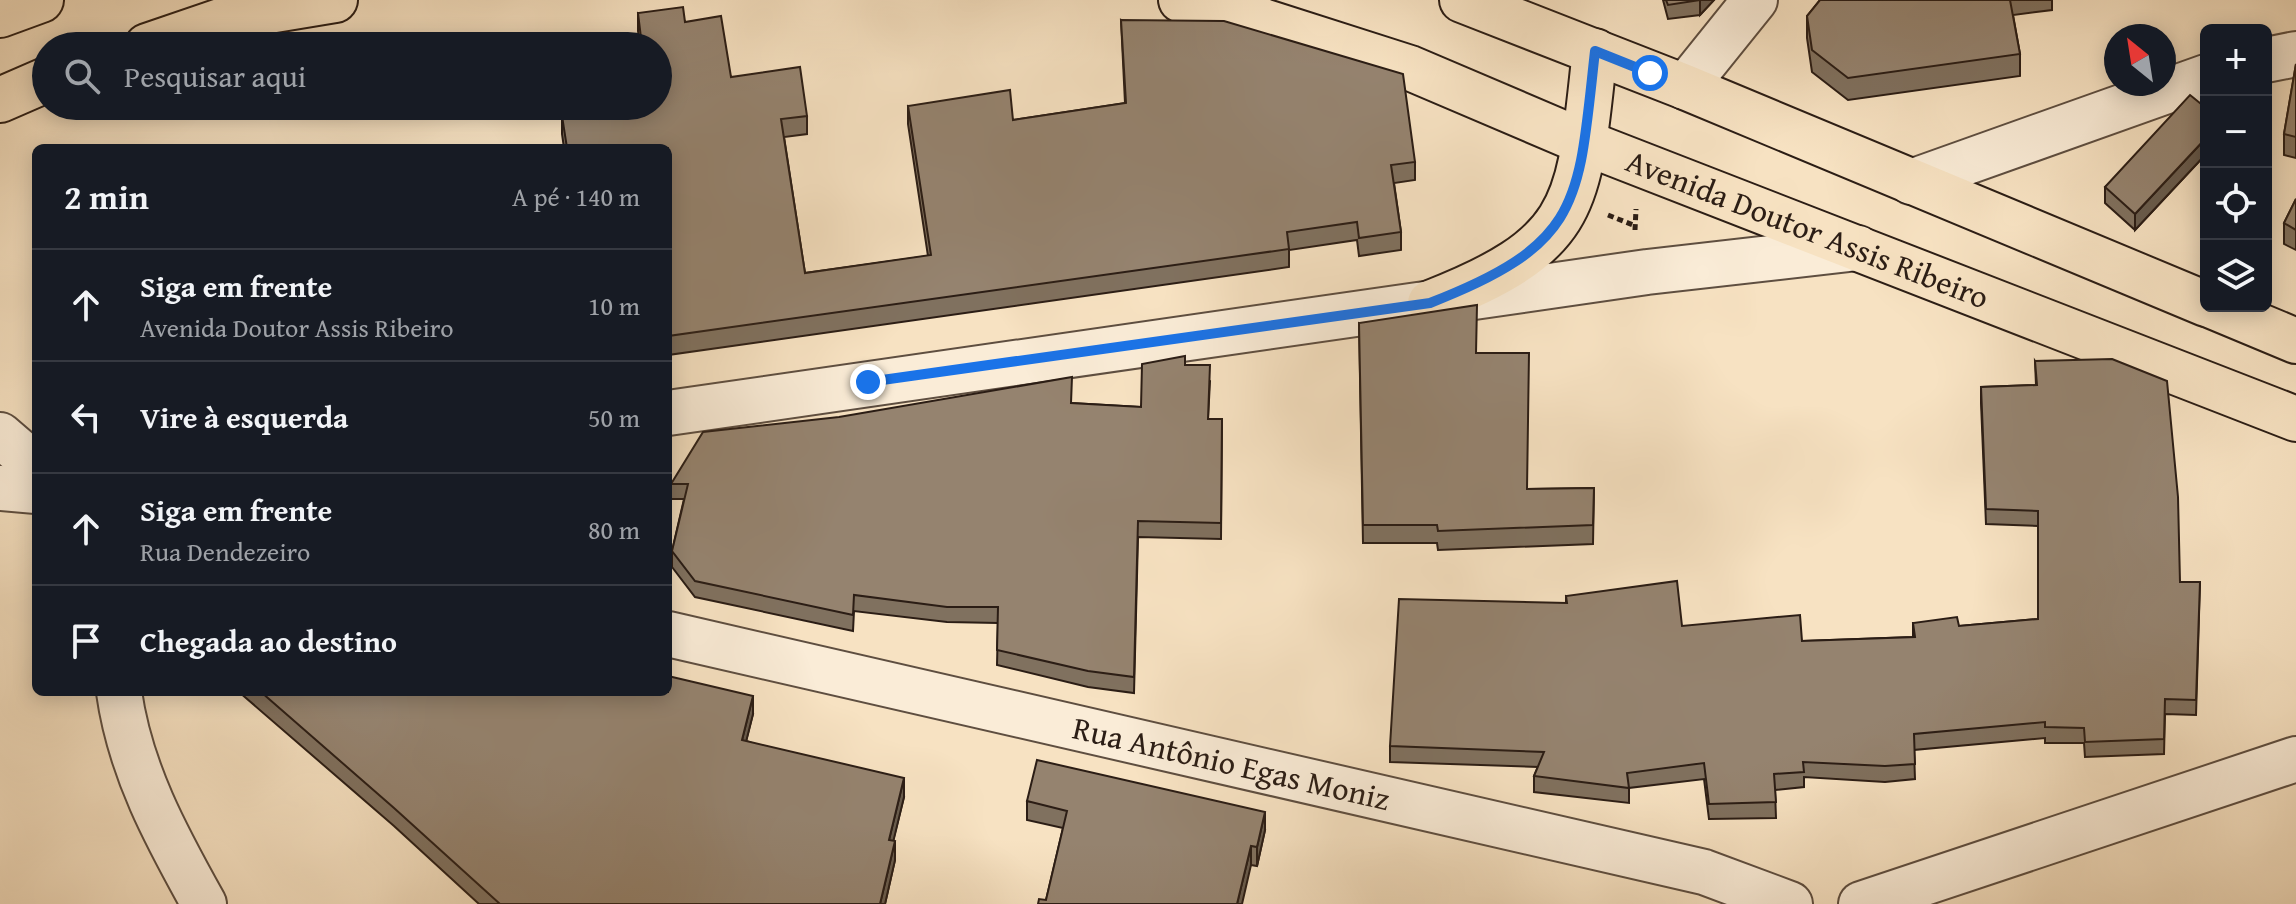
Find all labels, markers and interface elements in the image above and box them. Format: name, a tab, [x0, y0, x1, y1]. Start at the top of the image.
north arrow	[2104, 24, 2176, 96]
map controls	[2200, 24, 2272, 312]
button: +	[2200, 24, 2272, 96]
search box	[32, 32, 672, 120]
icon: search	[60, 54, 104, 98]
text: Pesquisar aqui	[124, 54, 306, 98]
route start	[1632, 55, 1668, 91]
button: −	[2200, 96, 2272, 168]
street label: Avenida Doutor Assis Ribeiro	[1619, 137, 1996, 320]
button: locate	[2200, 168, 2272, 240]
text: 2 min	[64, 172, 149, 221]
text: A pé · 140 m	[512, 177, 640, 216]
button: layers	[2200, 240, 2272, 312]
text: Siga em frente	[140, 264, 332, 308]
icon: ahead	[64, 283, 108, 327]
text: 10 m	[588, 286, 640, 325]
text: Avenida Doutor Assis Ribeiro	[140, 308, 453, 347]
route end	[850, 364, 886, 400]
icon: left	[64, 395, 108, 439]
text: Vire à esquerda	[140, 395, 348, 439]
text: 50 m	[588, 398, 640, 437]
text: Siga em frente	[140, 488, 332, 532]
icon: ahead	[64, 507, 108, 551]
text: 80 m	[588, 510, 640, 549]
text: Rua Dendezeiro	[140, 532, 310, 571]
icon: arrive	[64, 619, 108, 663]
text: Chegada ao destino	[140, 619, 397, 663]
street label: Rua Antônio Egas Moniz	[1068, 704, 1394, 822]

